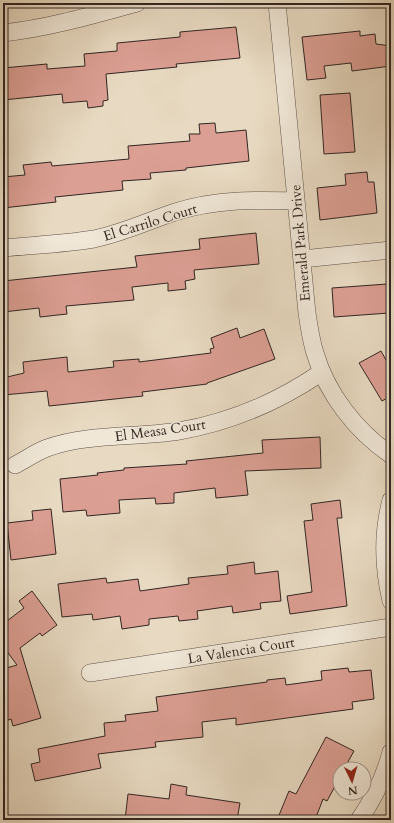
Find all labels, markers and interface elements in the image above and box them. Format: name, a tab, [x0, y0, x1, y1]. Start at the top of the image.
street label: Emerald Park Drive	[286, 184, 315, 302]
street label: El Carrilo Court	[101, 199, 200, 246]
street label: El Measa Court	[113, 415, 207, 446]
street label: La Valencia Court	[186, 633, 297, 668]
north arrow	[332, 761, 372, 801]
text: N	[347, 783, 358, 798]

